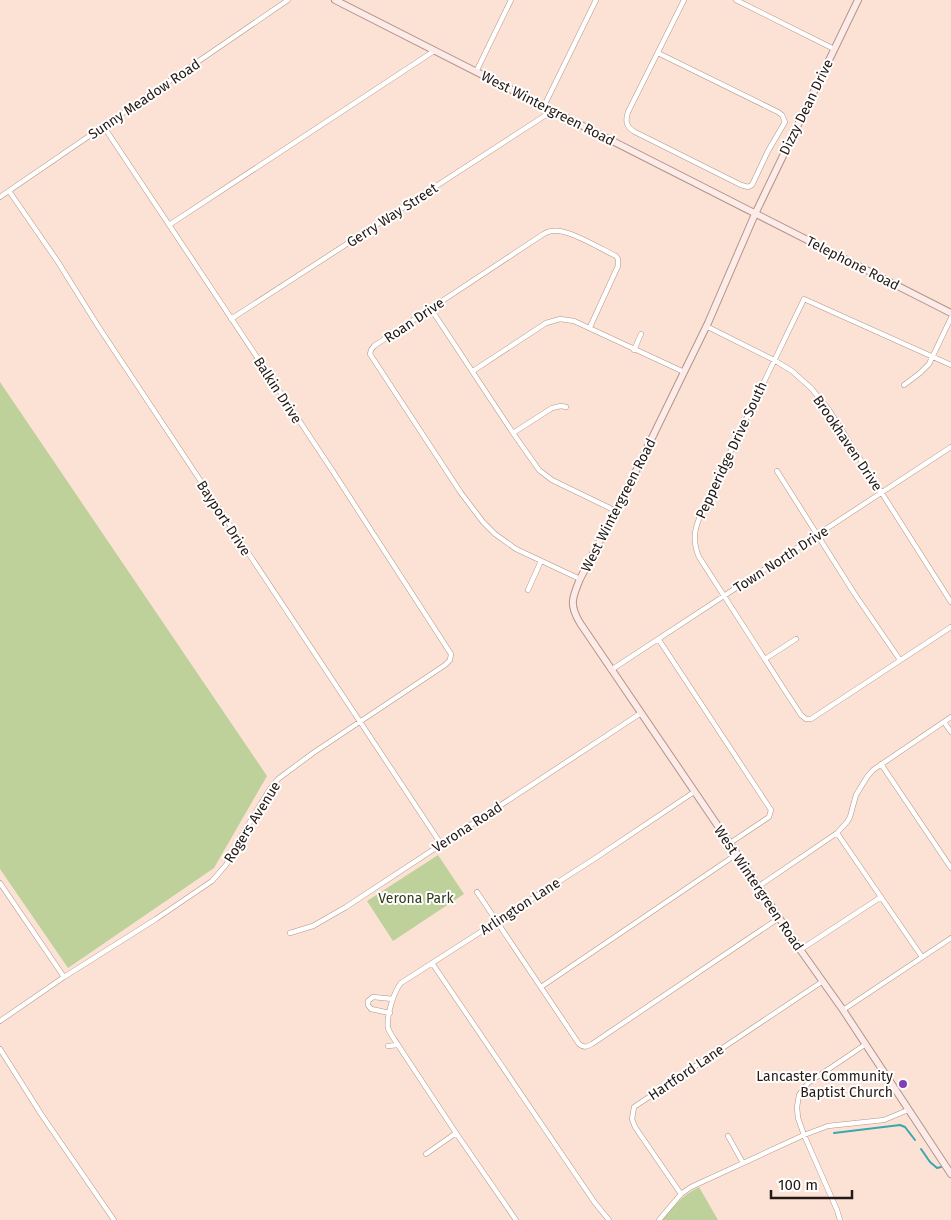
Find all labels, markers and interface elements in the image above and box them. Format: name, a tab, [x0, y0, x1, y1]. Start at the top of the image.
street label: Sunny Meadow Road	[85, 56, 203, 143]
street label: Dizzy Dean Drive	[776, 56, 837, 158]
street label: West Wintergreen Road	[478, 67, 617, 149]
street label: Gerry Way Street	[344, 179, 442, 251]
street label: Telephone Road	[803, 233, 902, 294]
street label: Roan Drive	[381, 294, 447, 347]
street label: Balkin Drive	[250, 354, 305, 427]
street label: Pepperidge Drive South	[692, 379, 771, 522]
street label: Brookhaven Drive	[809, 392, 886, 494]
street label: West Wintergreen Road	[577, 436, 659, 575]
street label: Bayport Drive	[193, 477, 254, 559]
street label: Town North Drive	[731, 522, 832, 596]
street label: Rogers Avenue	[221, 778, 284, 866]
street label: Verona Road	[429, 798, 505, 856]
street label: West Wintergreen Road	[710, 822, 807, 954]
street label: Arlington Lane	[477, 874, 564, 939]
park label: Verona Park	[378, 890, 454, 907]
street label: Hartford Lane	[645, 1041, 727, 1104]
place label: Lancaster Community Baptist Church	[756, 1068, 893, 1101]
marker: Lancaster Community Baptist Church	[897, 1078, 909, 1090]
scale bar	[771, 1168, 852, 1200]
text: 100 m	[778, 1176, 818, 1194]

